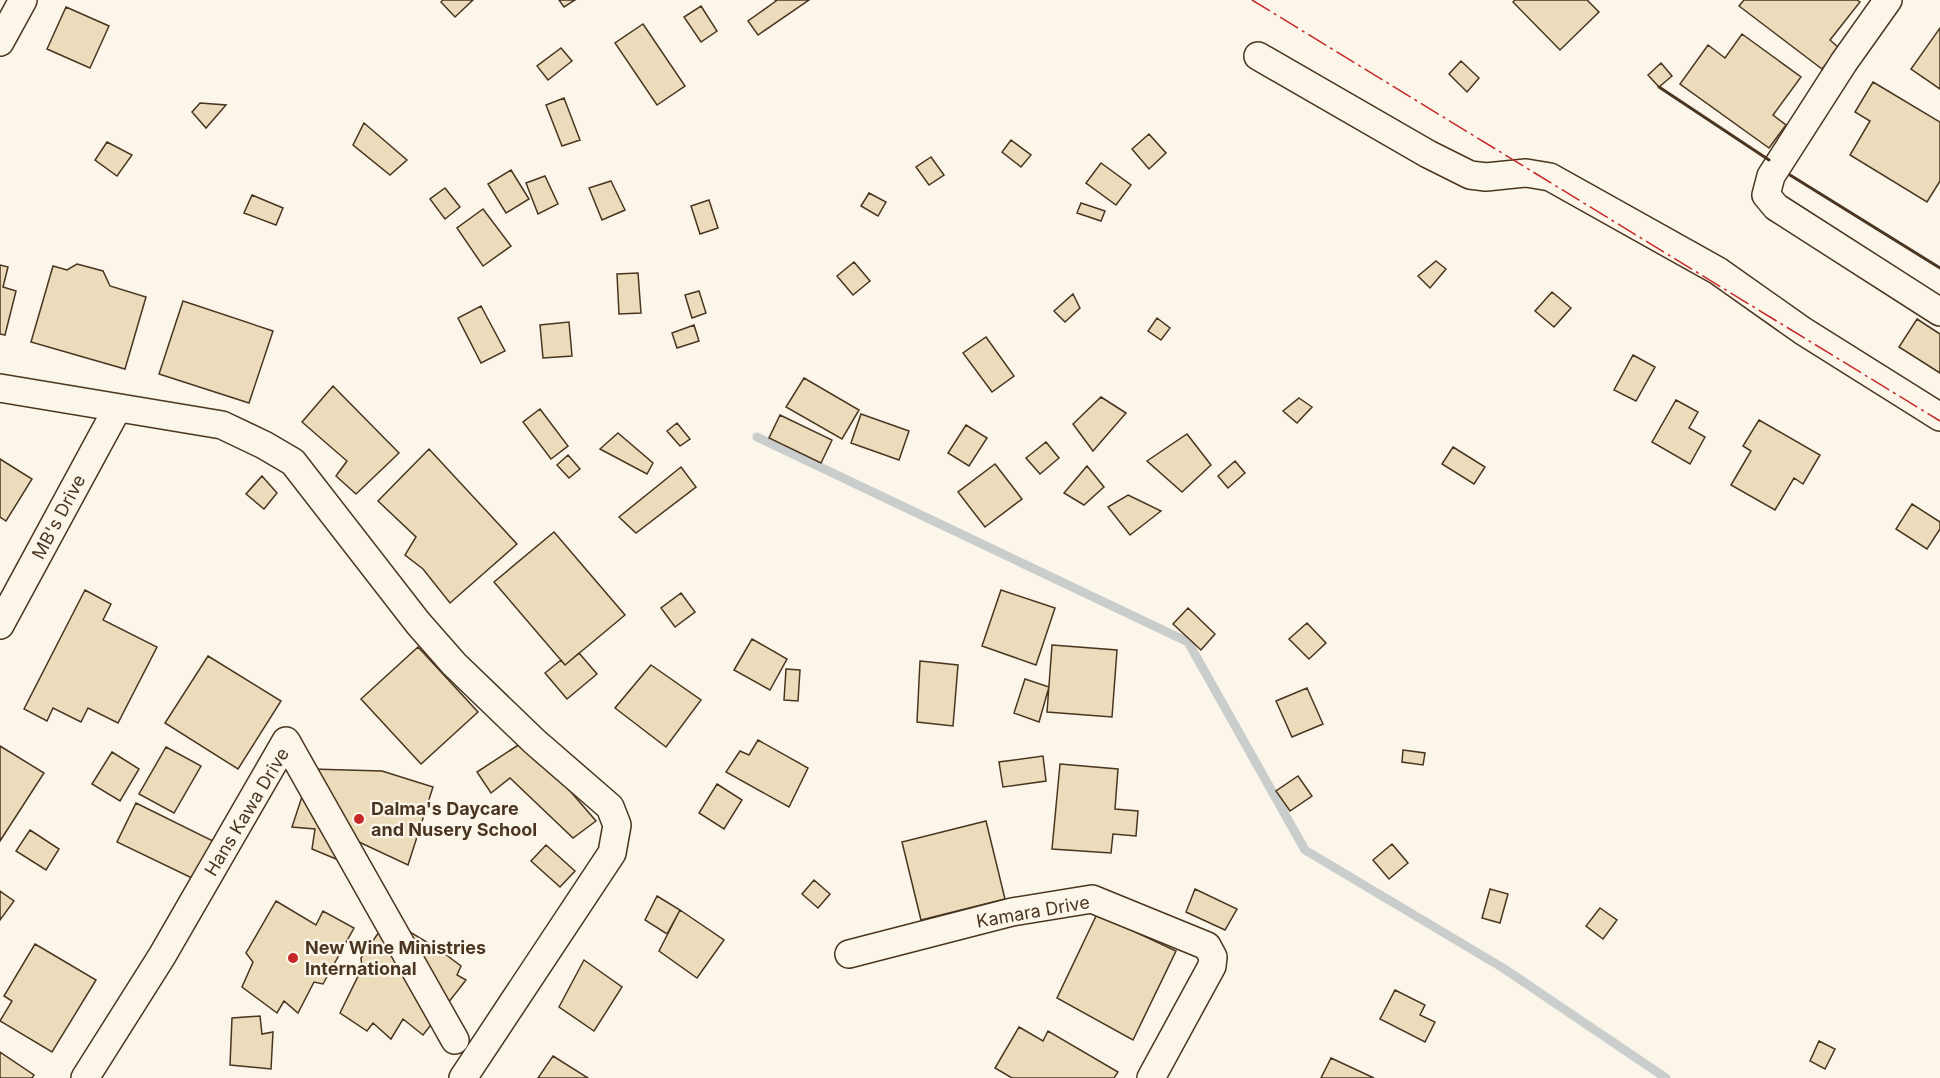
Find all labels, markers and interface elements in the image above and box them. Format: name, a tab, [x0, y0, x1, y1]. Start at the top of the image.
street label: MB's Drive	[28, 471, 90, 563]
street label: Hans Kawa Drive	[200, 744, 293, 879]
place label: Dalma's Daycare and Nusery School	[371, 798, 537, 840]
marker: Dalma's Daycare and Nusery School	[352, 812, 366, 826]
street label: Kamara Drive	[975, 891, 1091, 932]
place label: New Wine Ministries International	[305, 937, 486, 979]
marker: New Wine Ministries International	[286, 951, 300, 965]

